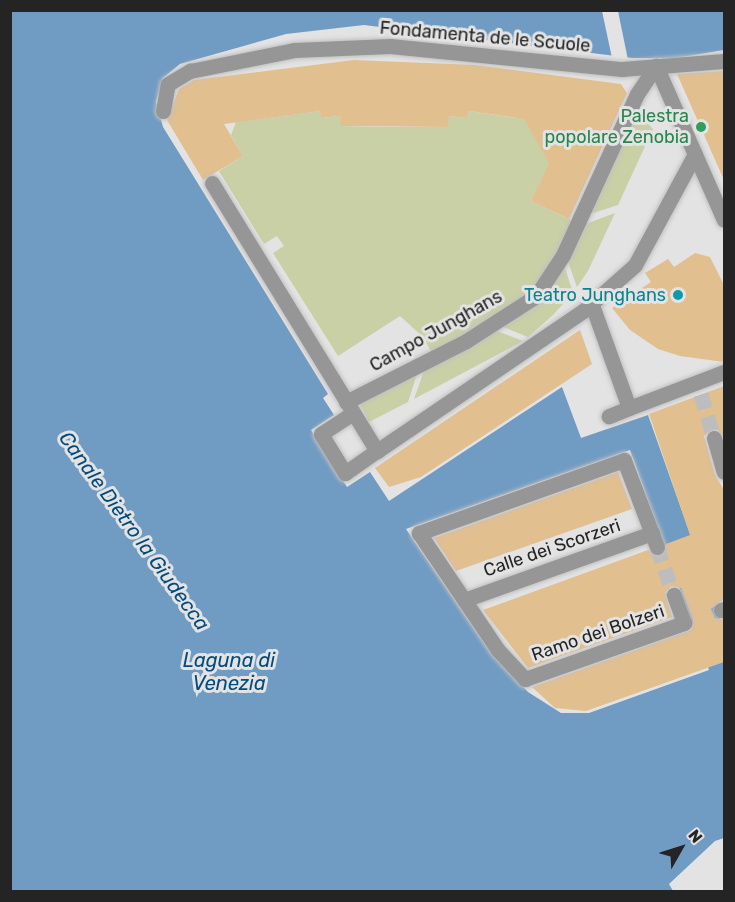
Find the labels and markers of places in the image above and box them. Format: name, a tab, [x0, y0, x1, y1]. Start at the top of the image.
place label: Palestra popolare Zenobia	[545, 106, 689, 148]
marker: Palestra popolare Zenobia	[694, 120, 708, 134]
place label: Teatro Junghans	[524, 284, 666, 306]
marker: Teatro Junghans	[671, 288, 685, 302]

